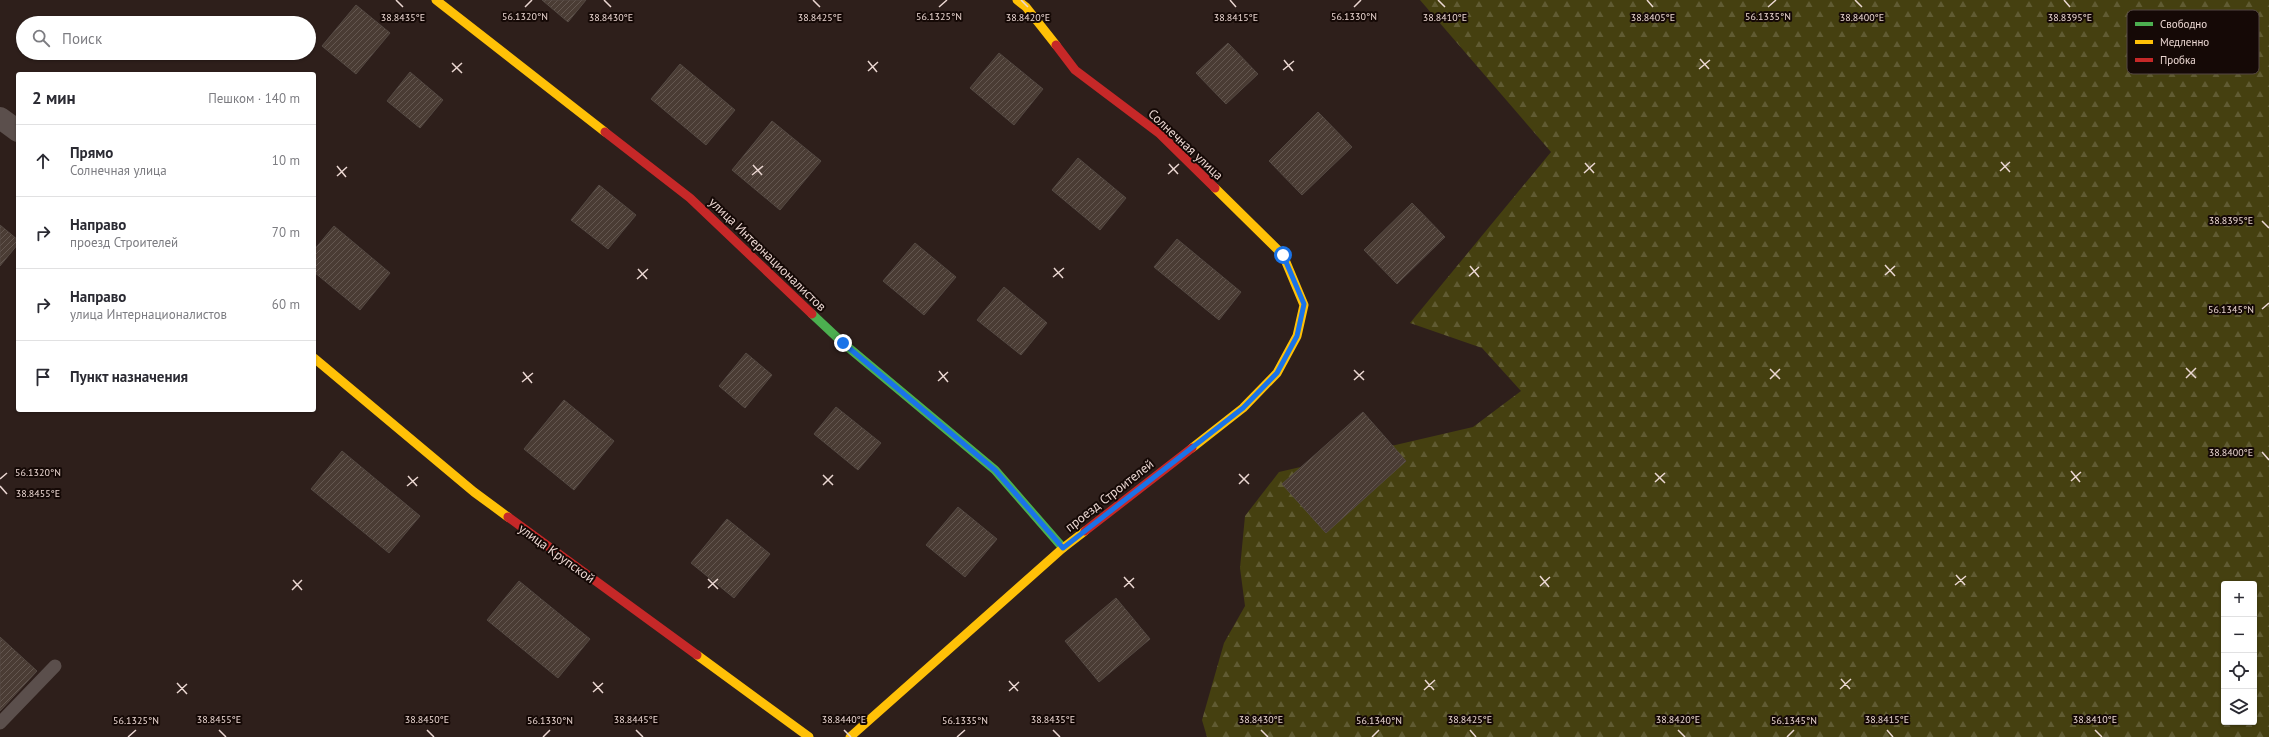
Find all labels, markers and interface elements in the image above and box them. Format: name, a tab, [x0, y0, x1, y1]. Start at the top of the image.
text: 56.1320°N	[502, 10, 548, 23]
text: 56.1325°N	[916, 10, 962, 23]
text: 56.1330°N	[1331, 10, 1377, 23]
text: 56.1335°N	[1745, 10, 1791, 23]
legend	[2127, 10, 2259, 74]
text: 38.8435°E	[381, 11, 425, 24]
text: 38.8430°E	[589, 11, 633, 24]
text: 38.8425°E	[798, 11, 842, 24]
text: 38.8420°E	[1006, 11, 1050, 24]
text: 38.8415°E	[1214, 11, 1258, 24]
text: 38.8410°E	[1423, 11, 1467, 24]
text: 38.8405°E	[1631, 11, 1675, 24]
text: 38.8400°E	[1840, 11, 1884, 24]
text: 38.8395°E	[2048, 11, 2092, 24]
search box	[16, 16, 316, 60]
text: Свободно	[2160, 17, 2207, 31]
icon: search	[30, 27, 52, 49]
text: Поиск	[62, 29, 102, 48]
text: Медленно	[2160, 35, 2209, 49]
text: Пробка	[2160, 53, 2196, 67]
text: 2 мин	[32, 87, 76, 109]
text: Пешком · 140 m	[208, 90, 300, 107]
street label: Солнечная улица	[1145, 105, 1227, 184]
text: Прямо	[70, 143, 113, 162]
icon: ahead	[32, 150, 54, 172]
text: 10 m	[272, 152, 300, 169]
text: Солнечная улица	[70, 162, 167, 179]
street label: улица Интернационалистов	[705, 194, 830, 315]
text: 38.8395°E	[2209, 214, 2253, 227]
text: Направо	[70, 215, 126, 234]
icon: right	[32, 222, 54, 244]
text: 70 m	[272, 224, 300, 241]
text: проезд Строителей	[70, 234, 178, 251]
route start	[1274, 246, 1292, 264]
text: Направо	[70, 287, 126, 306]
icon: right	[32, 294, 54, 316]
text: 60 m	[272, 296, 300, 313]
text: 56.1345°N	[2208, 303, 2254, 316]
text: улица Интернационалистов	[70, 306, 227, 323]
route end	[834, 334, 852, 352]
icon: arrive	[32, 366, 54, 388]
text: Пункт назначения	[70, 367, 188, 386]
text: 38.8400°E	[2209, 446, 2253, 459]
street label: проезд Строителей	[1061, 455, 1157, 535]
text: 56.1320°N	[15, 466, 61, 479]
text: 38.8455°E	[16, 487, 60, 500]
street label: улица Крупской	[515, 520, 598, 587]
map controls	[2221, 581, 2257, 725]
button: +	[2221, 581, 2257, 617]
button: −	[2221, 617, 2257, 653]
button: locate	[2221, 653, 2257, 689]
button: layers	[2221, 689, 2257, 725]
text: 38.8455°E	[197, 713, 241, 726]
text: 38.8450°E	[405, 713, 449, 726]
text: 38.8445°E	[614, 713, 658, 726]
text: 38.8440°E	[822, 713, 866, 726]
text: 38.8435°E	[1031, 713, 1075, 726]
text: 38.8430°E	[1239, 713, 1283, 726]
text: 38.8425°E	[1448, 713, 1492, 726]
text: 38.8420°E	[1656, 713, 1700, 726]
text: 38.8415°E	[1865, 713, 1909, 726]
text: 38.8410°E	[2073, 713, 2117, 726]
text: 56.1325°N	[113, 714, 159, 727]
text: 56.1330°N	[527, 714, 573, 727]
text: 56.1335°N	[942, 714, 988, 727]
text: 56.1340°N	[1356, 714, 1402, 727]
text: 56.1345°N	[1771, 714, 1817, 727]

